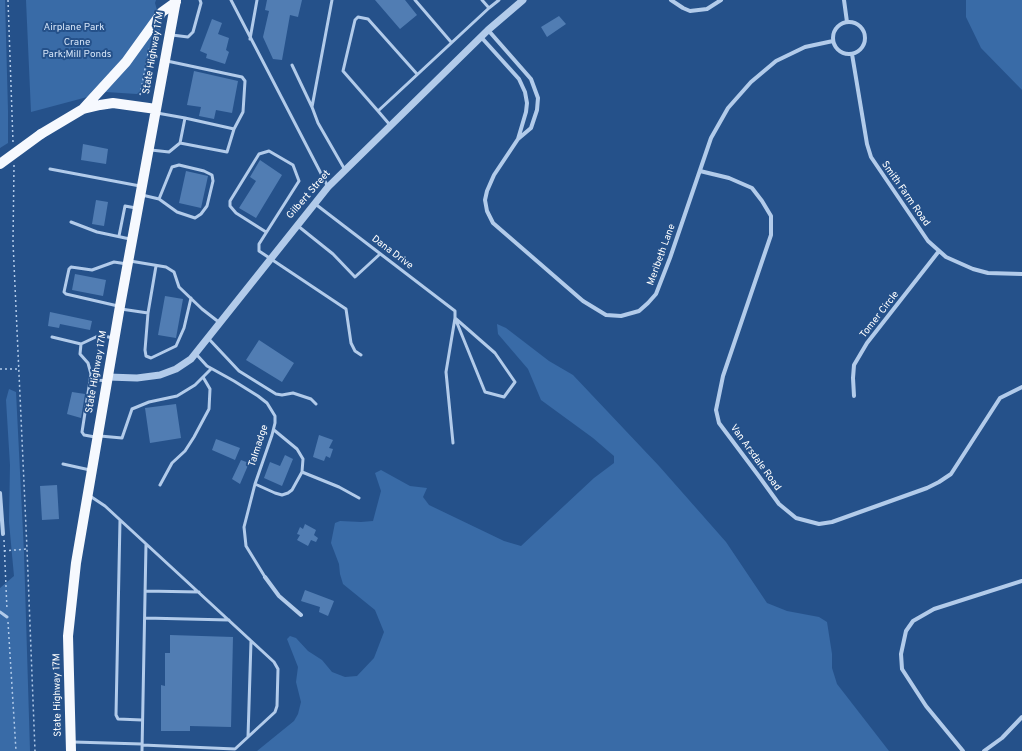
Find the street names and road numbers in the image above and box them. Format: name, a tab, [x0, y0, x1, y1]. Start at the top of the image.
street label: State Highway 17M	[141, 11, 167, 95]
street label: Smith Farm Road	[878, 159, 932, 229]
street label: Gilbert Street	[284, 168, 334, 222]
street label: Meribeth Lane	[645, 223, 679, 287]
street label: Dana Drive	[369, 233, 415, 273]
street label: Tomer Circle	[858, 289, 902, 341]
street label: State Highway 17M	[84, 330, 110, 414]
street label: Talmadge	[247, 423, 271, 469]
street label: Van Arsdale Road	[727, 423, 783, 493]
street label: State Highway 17M	[51, 653, 65, 737]

